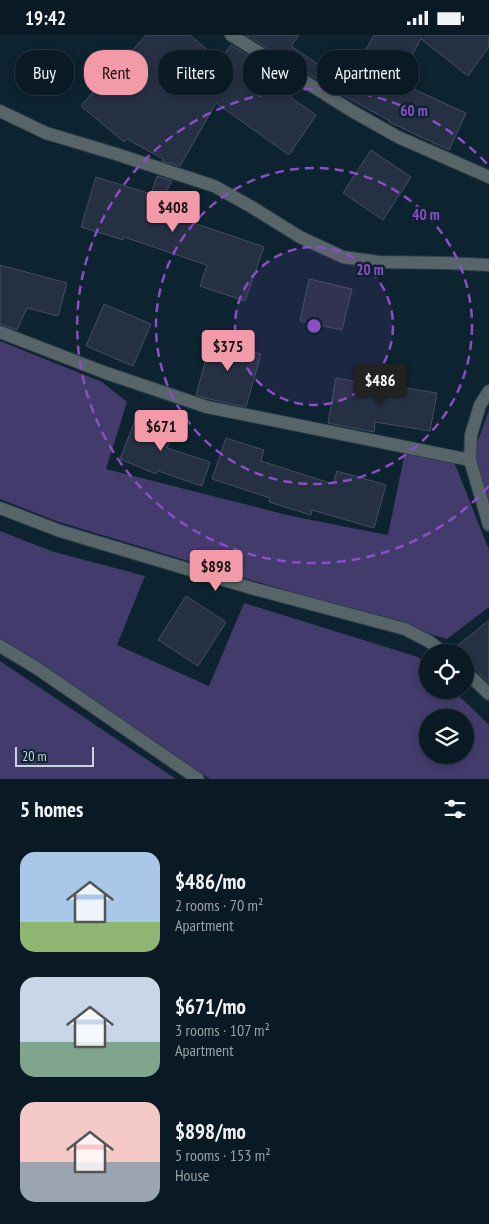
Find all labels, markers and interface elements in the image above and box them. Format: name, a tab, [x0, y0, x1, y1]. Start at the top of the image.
text: 19:42	[25, 6, 66, 30]
chip: Buy	[15, 50, 74, 95]
chip: Rent	[84, 50, 148, 95]
chip: Filters	[158, 50, 233, 95]
chip: New	[243, 50, 307, 95]
chip: Apartment	[317, 50, 419, 95]
text: 60 m	[400, 101, 428, 120]
pin: $408	[143, 191, 203, 233]
text: $408	[158, 197, 188, 217]
text: 40 m	[412, 205, 440, 224]
text: 20 m	[356, 260, 384, 279]
centre of rings	[305, 317, 323, 335]
pin: $375	[198, 329, 258, 372]
text: $375	[213, 336, 243, 356]
pin: $486	[350, 363, 410, 406]
text: $486	[365, 370, 395, 390]
pin: $671	[131, 409, 191, 452]
text: $671	[146, 416, 176, 436]
pin: $898	[186, 549, 246, 592]
text: $898	[201, 556, 231, 576]
map controls	[419, 644, 474, 764]
button: locate	[419, 644, 474, 699]
button: layers	[419, 709, 474, 764]
scale bar	[15, 744, 94, 767]
text: 20 m	[22, 747, 47, 765]
icon: filters	[441, 795, 469, 823]
text: 5 homes	[20, 796, 83, 823]
text: $486/mo	[175, 868, 246, 895]
icon: home	[60, 872, 120, 932]
text: 2 rooms · 70 m²	[175, 895, 263, 915]
text: Apartment	[175, 915, 234, 935]
text: $671/mo	[175, 993, 246, 1020]
icon: home	[60, 997, 120, 1057]
text: 3 rooms · 107 m²	[175, 1020, 270, 1040]
text: Apartment	[175, 1040, 234, 1060]
text: $898/mo	[175, 1118, 246, 1145]
icon: home	[60, 1122, 120, 1182]
text: 5 rooms · 153 m²	[175, 1145, 271, 1165]
text: House	[175, 1165, 209, 1185]

